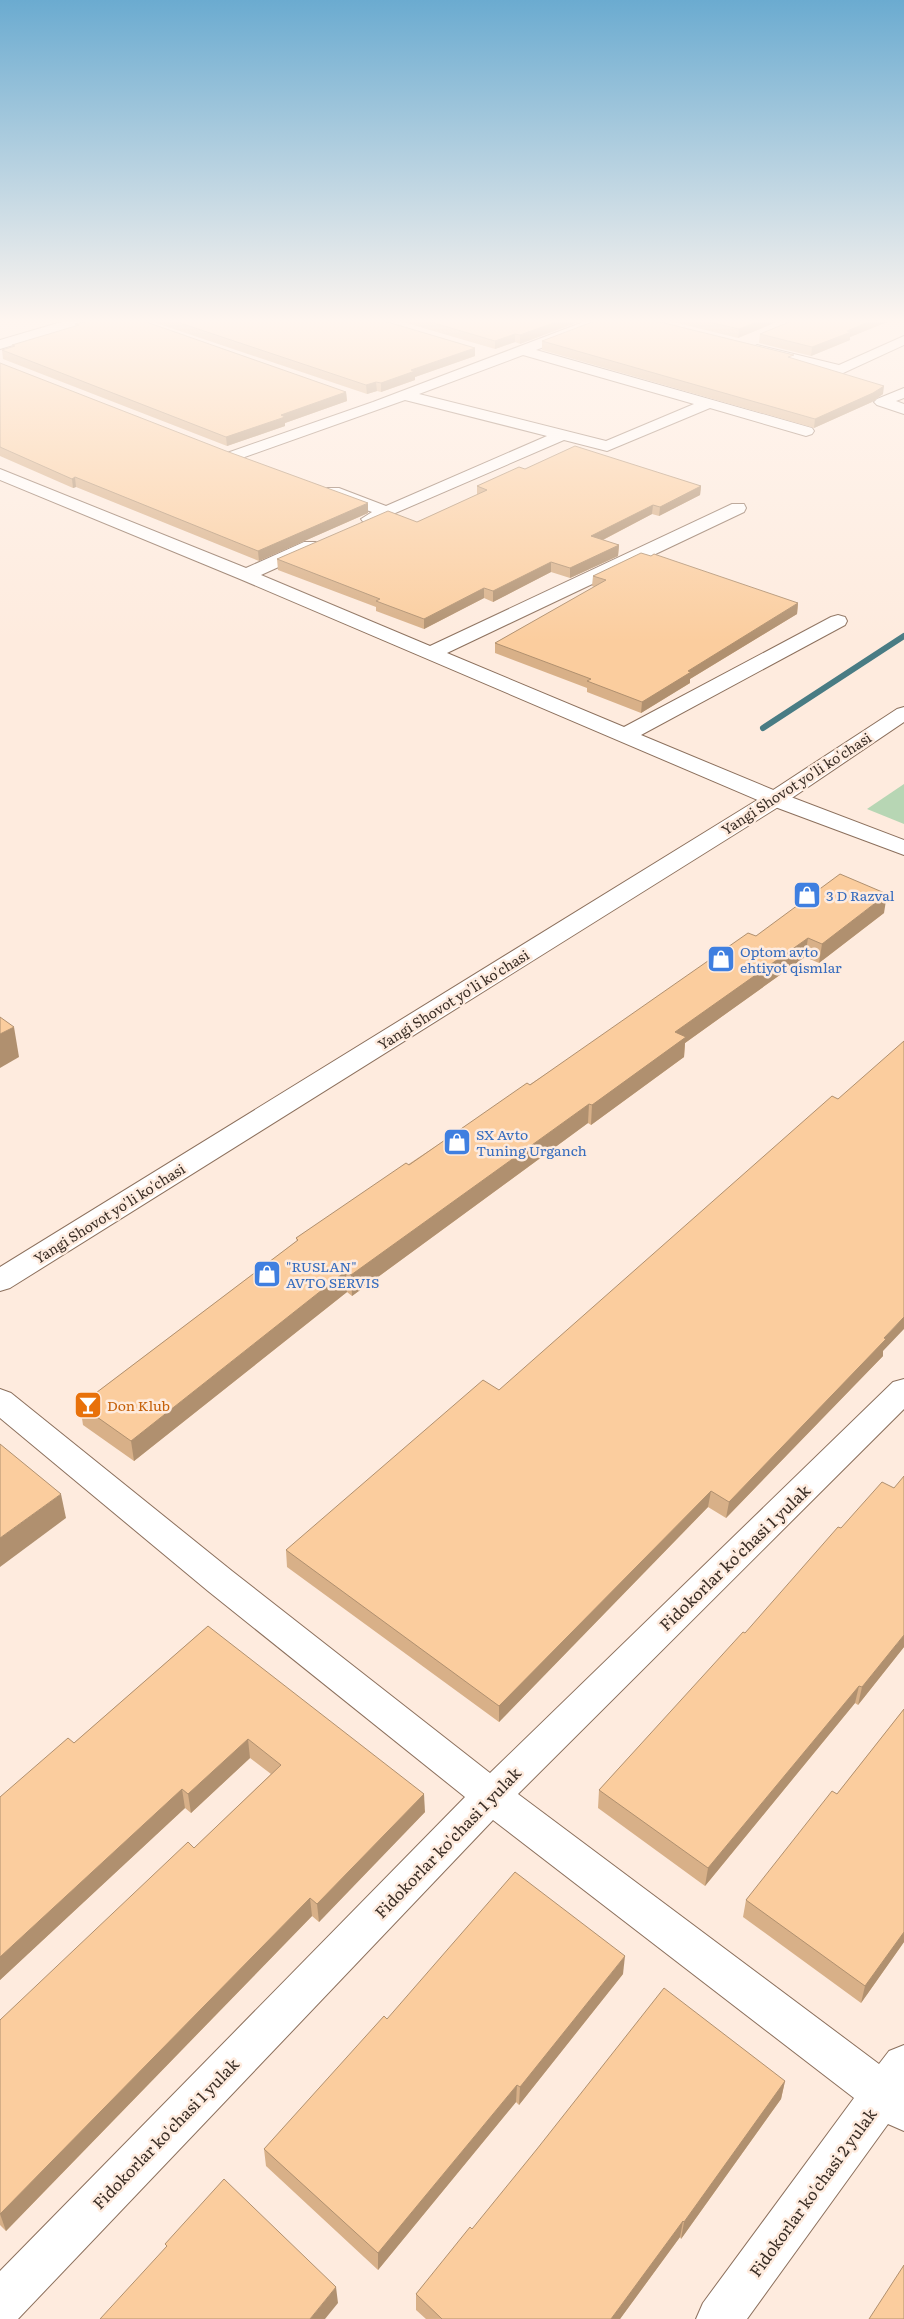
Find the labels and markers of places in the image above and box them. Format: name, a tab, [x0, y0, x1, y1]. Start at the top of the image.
shop icon: 3 D Razval	[792, 880, 822, 910]
place label: 3 D Razval	[826, 885, 895, 905]
place label: Optom avto ehtiyot qismlar	[740, 941, 842, 977]
shop icon: Optom avto ehtiyot qismlar	[706, 944, 736, 974]
place label: SX Avto Tuning Urganch	[476, 1124, 587, 1160]
shop icon: SX Avto Tuning Urganch	[442, 1127, 472, 1157]
place label: "RUSLAN" AVTO SERVIS	[286, 1256, 379, 1292]
shop icon: "RUSLAN" AVTO SERVIS	[252, 1259, 282, 1289]
bar icon: Don Klub	[73, 1390, 103, 1420]
place label: Don Klub	[107, 1395, 170, 1415]

